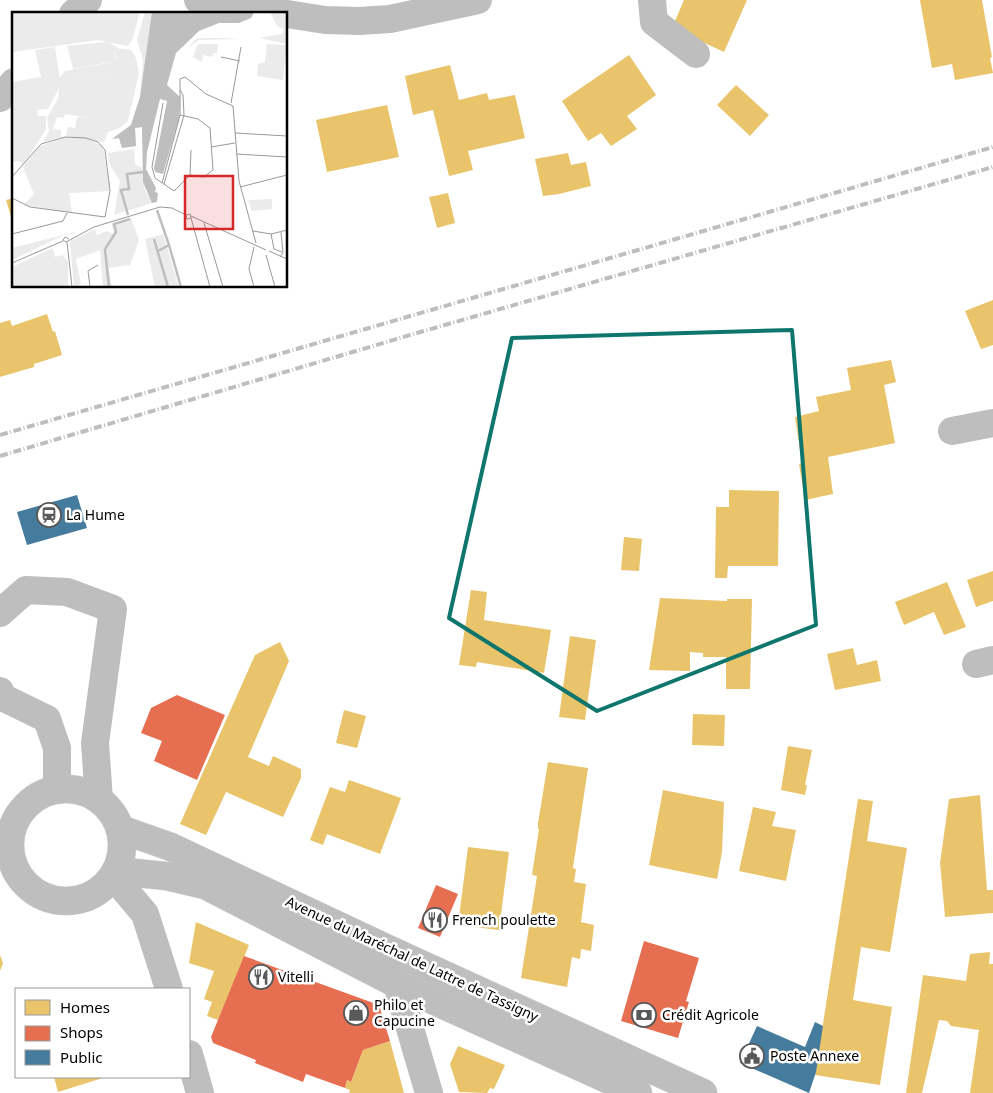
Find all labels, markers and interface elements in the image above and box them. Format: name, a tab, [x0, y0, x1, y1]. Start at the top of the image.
inset map	[12, 12, 288, 288]
station icon: La Hume	[36, 502, 62, 528]
place label: La Hume	[66, 505, 125, 524]
street label: Avenue du Maréchal de Lattre de Tassigny	[283, 891, 542, 1026]
restaurant icon: French poulette	[422, 907, 448, 933]
place label: French poulette	[452, 910, 556, 929]
restaurant icon: Vitelli	[248, 964, 274, 990]
place label: Vitelli	[278, 967, 314, 986]
legend	[15, 988, 190, 1078]
place label: Philo et Capucine	[374, 995, 435, 1030]
text: Homes	[60, 997, 110, 1017]
shop icon: Philo et Capucine	[343, 1000, 369, 1026]
bank icon: Crédit Agricole	[631, 1002, 657, 1028]
place label: Crédit Agricole	[662, 1005, 759, 1024]
text: Shops	[60, 1022, 103, 1042]
public building icon: Poste Annexe	[739, 1043, 765, 1069]
place label: Poste Annexe	[770, 1046, 859, 1065]
text: Public	[60, 1047, 103, 1067]

